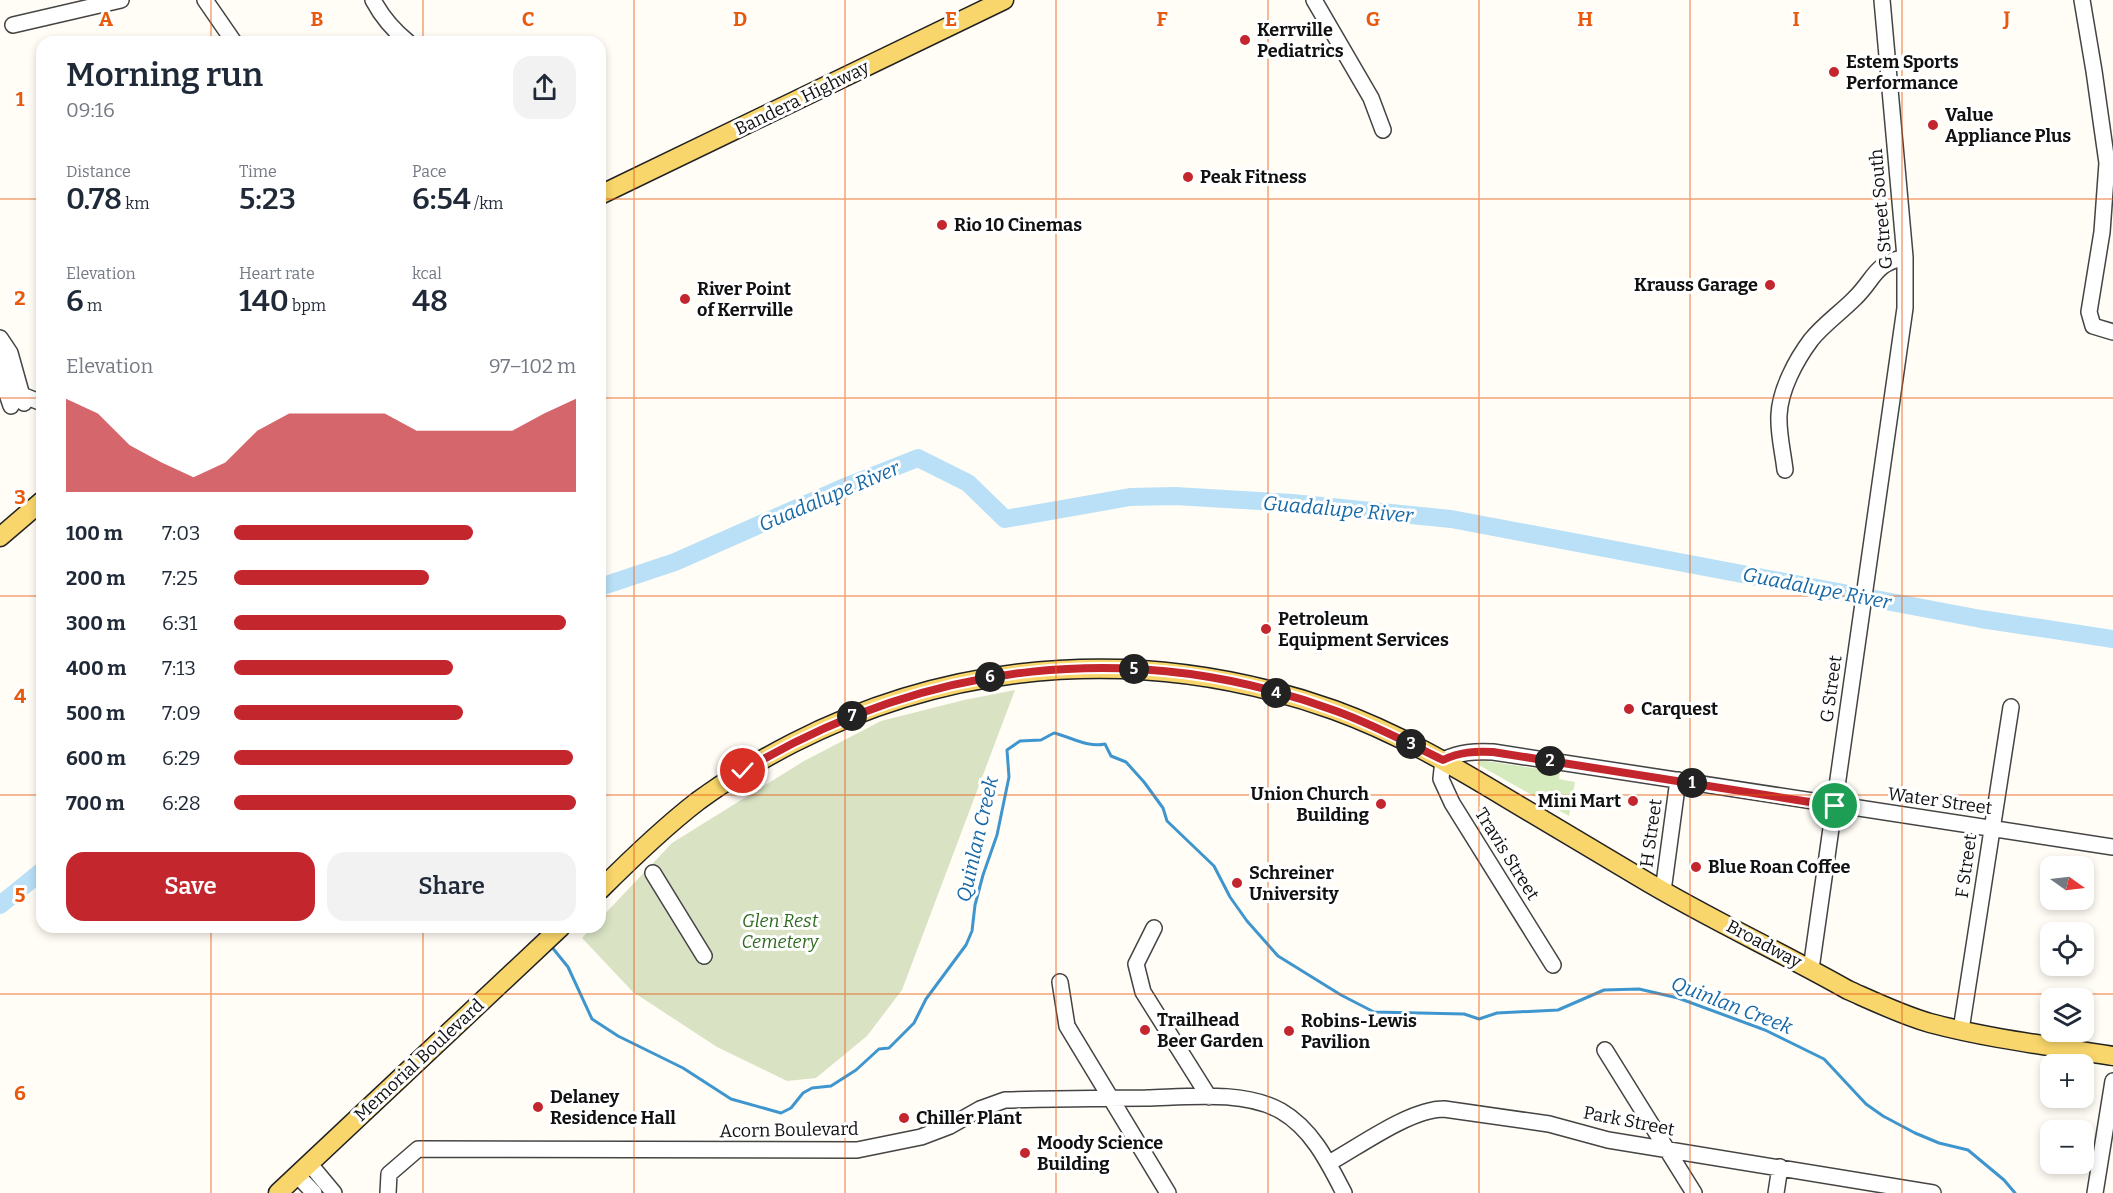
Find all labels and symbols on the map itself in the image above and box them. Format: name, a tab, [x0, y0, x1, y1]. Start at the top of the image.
text: A	[99, 7, 114, 31]
text: B	[311, 7, 324, 31]
text: C	[522, 7, 534, 31]
text: D	[733, 7, 747, 31]
text: E	[945, 7, 957, 31]
text: F	[1156, 7, 1168, 31]
text: G	[1366, 7, 1380, 31]
text: H	[1577, 7, 1593, 31]
text: I	[1792, 7, 1800, 31]
text: J	[2003, 7, 2011, 31]
place label: Kerrville Pediatrics	[1257, 19, 1344, 62]
marker: Kerrville Pediatrics	[1238, 33, 1252, 47]
place label: Estem Sports Performance	[1846, 51, 1959, 94]
street label: Bandera Highway	[731, 56, 873, 140]
marker: Estem Sports Performance	[1827, 65, 1841, 79]
text: 1	[16, 87, 25, 111]
place label: Value Appliance Plus	[1945, 104, 2071, 147]
marker: Value Appliance Plus	[1926, 118, 1940, 132]
street label: G Street South	[1865, 148, 1897, 270]
place label: Peak Fitness	[1200, 166, 1307, 188]
marker: Peak Fitness	[1181, 170, 1195, 184]
place label: Rio 10 Cinemas	[954, 214, 1082, 236]
marker: Rio 10 Cinemas	[935, 218, 949, 232]
place label: Krauss Garage	[1634, 274, 1758, 296]
place label: River Point of Kerrville	[697, 278, 793, 321]
marker: Krauss Garage	[1763, 278, 1777, 292]
text: 2	[14, 286, 26, 310]
marker: River Point of Kerrville	[678, 292, 692, 306]
water label: Guadalupe River	[755, 455, 904, 536]
text: 3	[14, 485, 26, 509]
water label: Guadalupe River	[1262, 490, 1415, 528]
water label: Guadalupe River	[1741, 562, 1894, 614]
place label: Petroleum Equipment Services	[1278, 608, 1449, 651]
marker: Petroleum Equipment Services	[1259, 622, 1273, 636]
street label: G Street	[1815, 653, 1847, 724]
pin: 5	[1119, 654, 1149, 684]
pin: 6	[975, 662, 1005, 692]
pin: 4	[1261, 678, 1291, 708]
text: 4	[14, 684, 26, 708]
place label: Carquest	[1641, 698, 1718, 720]
pin: 7	[837, 701, 867, 731]
marker: Carquest	[1622, 702, 1636, 716]
pin: 3	[1396, 729, 1426, 759]
pin	[717, 745, 768, 796]
pin: 2	[1535, 746, 1565, 776]
pin: 1	[1677, 768, 1707, 798]
water label: Quinlan Creek	[951, 774, 1003, 904]
pin	[1809, 780, 1860, 831]
place label: Union Church Building	[1251, 783, 1370, 826]
street label: Water Street	[1886, 783, 1994, 819]
place label: Mini Mart	[1538, 790, 1621, 812]
marker: Mini Mart	[1626, 794, 1640, 808]
marker: Union Church Building	[1374, 797, 1388, 811]
street label: H Street	[1635, 797, 1667, 869]
street label: Travis Street	[1470, 804, 1544, 905]
street label: F Street	[1951, 832, 1981, 900]
place label: Blue Roan Coffee	[1708, 856, 1851, 878]
north arrow	[2040, 856, 2094, 910]
marker: Blue Roan Coffee	[1689, 860, 1703, 874]
place label: Schreiner University	[1249, 862, 1340, 905]
marker: Schreiner University	[1230, 876, 1244, 890]
text: 5	[15, 883, 26, 907]
park label: Glen Rest Cemetery	[742, 910, 819, 953]
street label: Broadway	[1723, 915, 1806, 973]
water label: Quinlan Creek	[1668, 971, 1796, 1039]
street label: Memorial Boulevard	[350, 994, 489, 1126]
place label: Trailhead Beer Garden	[1157, 1009, 1264, 1052]
place label: Robins-Lewis Pavilion	[1301, 1010, 1417, 1053]
marker: Trailhead Beer Garden	[1138, 1023, 1152, 1037]
marker: Robins-Lewis Pavilion	[1282, 1024, 1296, 1038]
text: 6	[14, 1081, 26, 1105]
place label: Delaney Residence Hall	[550, 1086, 676, 1129]
marker: Delaney Residence Hall	[531, 1100, 545, 1114]
street label: Park Street	[1582, 1101, 1677, 1141]
place label: Chiller Plant	[916, 1107, 1022, 1129]
marker: Chiller Plant	[897, 1111, 911, 1125]
street label: Acorn Boulevard	[719, 1118, 859, 1142]
place label: Moody Science Building	[1037, 1132, 1163, 1175]
marker: Moody Science Building	[1018, 1146, 1032, 1160]

